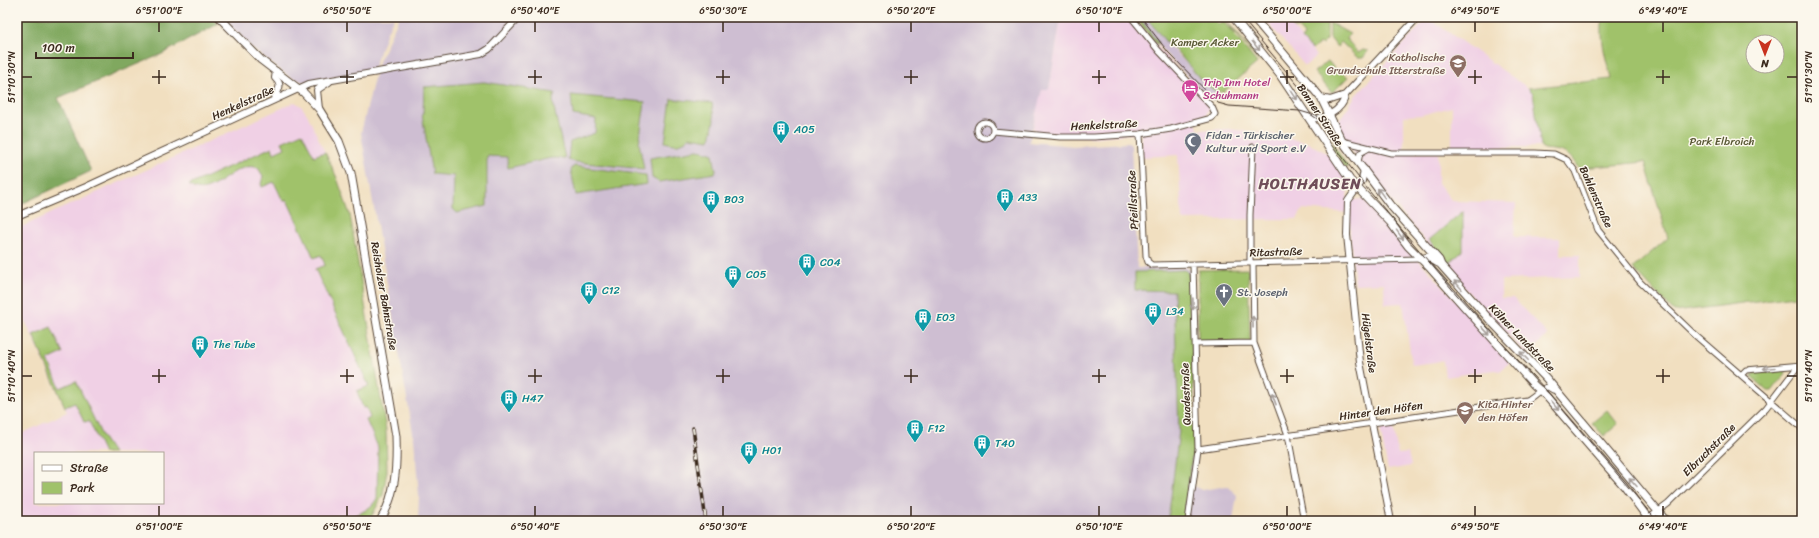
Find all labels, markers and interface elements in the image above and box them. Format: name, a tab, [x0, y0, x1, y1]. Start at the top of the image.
text: 6°51'00"E	[136, 2, 184, 20]
text: 6°50'50"E	[323, 2, 373, 20]
text: 6°50'40"E	[511, 2, 561, 20]
text: 6°50'30"E	[699, 2, 748, 20]
text: 6°50'20"E	[887, 2, 936, 20]
text: 6°50'10"E	[1076, 2, 1124, 20]
text: 6°50'00"E	[1263, 2, 1313, 20]
text: 6°49'50"E	[1451, 2, 1501, 20]
text: 6°49'40"E	[1639, 2, 1689, 20]
park label: Kamper Acker	[1171, 33, 1239, 52]
scale bar	[36, 34, 133, 60]
north arrow	[1745, 34, 1785, 74]
text: 100 m	[42, 37, 75, 59]
one-way arrow	[1251, 40, 1260, 51]
place label: Katholische Grundschule Itterstraße	[1327, 48, 1446, 80]
text: 51°10'30"N	[3, 51, 21, 103]
text: 51°10'30"N	[1800, 51, 1818, 103]
school or university icon: Katholische Grundschule Itterstraße	[1448, 53, 1468, 78]
text: N	[1761, 54, 1770, 73]
place label: Trip Inn Hotel Schuhmann	[1203, 73, 1271, 105]
hotel icon: Trip Inn Hotel Schuhmann	[1180, 78, 1200, 103]
street label: Henkelstraße	[209, 80, 278, 126]
street label: Bonner Straße	[1292, 80, 1348, 151]
one-way arrow	[1290, 89, 1298, 100]
street label: Henkelstraße	[1070, 114, 1138, 136]
building icon: A05	[771, 119, 791, 144]
place label: A05	[793, 120, 815, 139]
place label: Fidan - Türkischer Kultur und Sport e.V	[1206, 126, 1307, 158]
mosque icon: Fidan - Türkischer Kultur und Sport e.V	[1183, 131, 1203, 156]
park label: Park Elbroich	[1689, 132, 1755, 151]
street label: Bahlenstraße	[1574, 163, 1618, 231]
street label: Pfeillstraße	[1122, 169, 1144, 230]
district label: HOLTHAUSEN	[1257, 171, 1362, 197]
building icon: A33	[995, 187, 1015, 212]
one-way arrow	[1377, 187, 1385, 198]
place label: A33	[1017, 188, 1037, 207]
building icon: B03	[701, 189, 721, 214]
place label: B03	[724, 190, 744, 209]
one-way arrow	[1395, 229, 1404, 240]
street label: Reisholzer Bahnstraße	[365, 240, 403, 352]
street label: Ritastraße	[1249, 242, 1303, 262]
building icon: C04	[797, 252, 817, 277]
place label: C04	[820, 253, 841, 272]
building icon: C05	[723, 264, 743, 289]
place label: C05	[746, 265, 767, 284]
building icon: C12	[579, 280, 599, 305]
one-way arrow	[1454, 280, 1463, 290]
place label: C12	[602, 281, 621, 300]
church icon: St. Joseph	[1214, 282, 1234, 307]
place label: St. Joseph	[1237, 283, 1288, 302]
one-way arrow	[1190, 297, 1197, 310]
street label: Kölner Landstraße	[1484, 299, 1560, 377]
building icon: L34	[1143, 301, 1163, 326]
place label: L34	[1166, 302, 1184, 321]
building icon: E03	[913, 307, 933, 332]
place label: E03	[936, 308, 955, 327]
street label: Hügelstraße	[1356, 312, 1382, 375]
one-way arrow	[1250, 316, 1257, 329]
one-way arrow	[1481, 326, 1490, 336]
building icon: The Tube	[190, 334, 210, 359]
place label: The Tube	[213, 335, 256, 354]
text: 51°10'40"N	[3, 350, 21, 402]
text: 51°10'40"N	[1800, 350, 1818, 402]
one-way arrow	[1520, 351, 1529, 361]
street label: Quadestraße	[1175, 362, 1197, 426]
one-way arrow	[1763, 365, 1776, 372]
building icon: H47	[499, 388, 519, 413]
place label: H47	[522, 389, 544, 408]
one-way arrow	[1270, 393, 1278, 405]
place label: Kita Hinter den Höfen	[1478, 395, 1534, 427]
street label: Hinter den Höfen	[1338, 396, 1424, 426]
school or university icon: Kita Hinter den Höfen	[1455, 400, 1475, 425]
one-way arrow	[1551, 401, 1560, 411]
building icon: F12	[905, 418, 925, 443]
street label: Elbruchstraße	[1678, 418, 1741, 481]
place label: F12	[928, 419, 946, 438]
building icon: T40	[972, 433, 992, 458]
place label: T40	[995, 434, 1015, 453]
building icon: H01	[739, 440, 759, 465]
place label: H01	[762, 441, 782, 460]
legend	[34, 452, 164, 504]
text: Straße	[70, 457, 108, 479]
text: Park	[70, 477, 95, 499]
one-way arrow	[1629, 477, 1638, 487]
text: 6°51'00"E	[136, 518, 184, 536]
text: 6°50'50"E	[323, 518, 373, 536]
text: 6°50'40"E	[511, 518, 561, 536]
text: 6°50'30"E	[699, 518, 748, 536]
text: 6°50'20"E	[887, 518, 936, 536]
text: 6°50'10"E	[1076, 518, 1124, 536]
text: 6°50'00"E	[1263, 518, 1313, 536]
text: 6°49'50"E	[1451, 518, 1501, 536]
text: 6°49'40"E	[1639, 518, 1689, 536]

